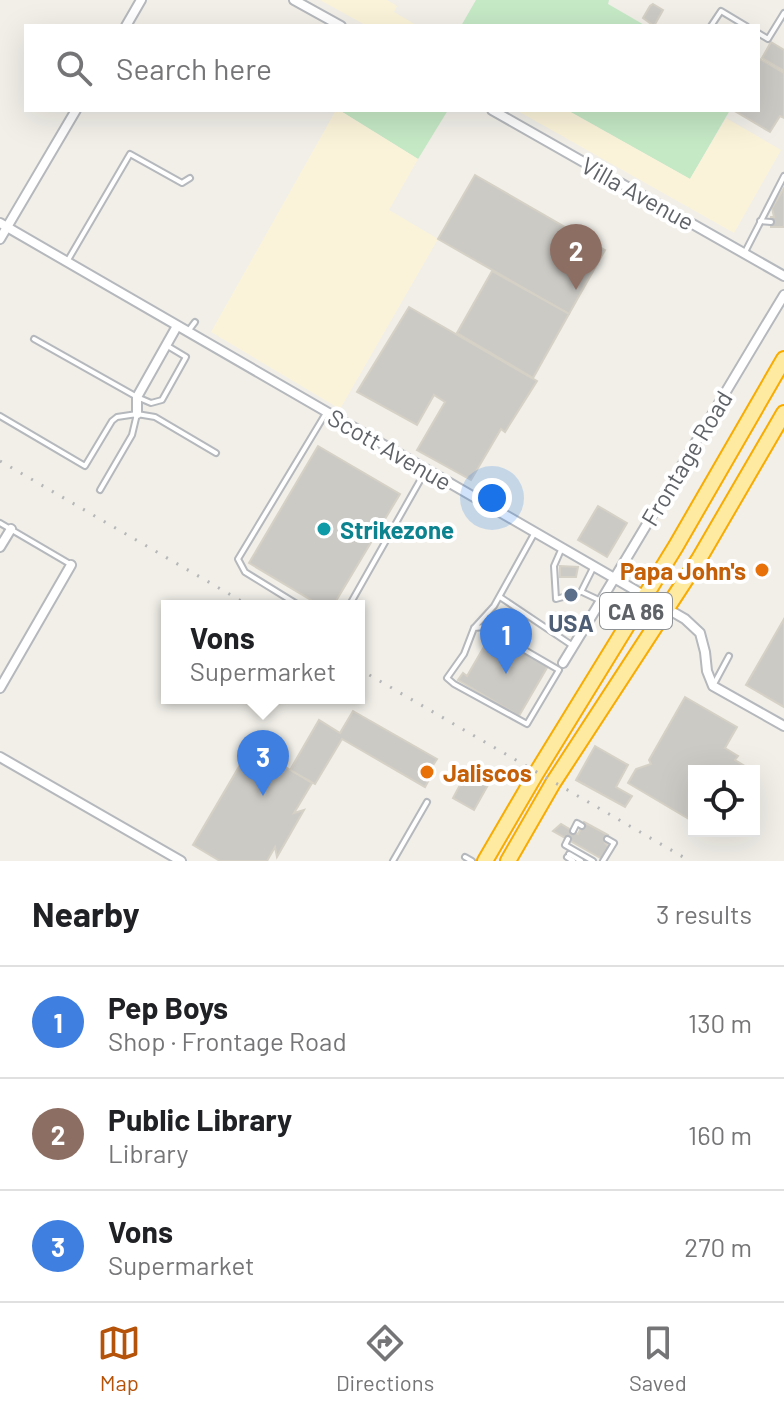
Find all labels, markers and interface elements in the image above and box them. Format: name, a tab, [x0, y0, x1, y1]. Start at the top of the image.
search box	[24, 24, 760, 112]
icon: search	[52, 46, 96, 90]
text: Search here	[116, 50, 272, 86]
street label: Villa Avenue	[576, 150, 700, 236]
pin: 2	[550, 224, 602, 290]
street label: Frontage Road	[634, 385, 738, 531]
street label: Scott Avenue	[323, 402, 457, 496]
your location	[472, 478, 512, 518]
place label: Strikezone	[340, 515, 454, 544]
marker: Strikezone	[315, 520, 333, 538]
place label: Papa John's	[620, 556, 746, 585]
marker: Papa John's	[753, 561, 771, 579]
marker: USA	[562, 586, 580, 604]
road number: CA 86	[600, 593, 672, 629]
popup	[161, 600, 365, 704]
pin: 1	[480, 608, 532, 674]
place label: USA	[548, 608, 594, 637]
text: Vons	[190, 619, 255, 655]
text: Supermarket	[190, 655, 336, 686]
pin: 3	[237, 730, 289, 796]
place label: Jaliscos	[443, 758, 532, 787]
marker: Jaliscos	[418, 763, 436, 781]
map controls	[688, 765, 760, 837]
button: locate	[688, 765, 760, 837]
text: Nearby	[32, 893, 140, 934]
text: 3 results	[656, 898, 752, 929]
text: Pep Boys	[108, 989, 228, 1025]
text: 1	[53, 1007, 63, 1038]
text: 130 m	[688, 1007, 752, 1038]
text: Shop · Frontage Road	[108, 1025, 347, 1056]
text: Public Library	[108, 1101, 292, 1137]
text: 2	[51, 1119, 65, 1150]
text: 160 m	[688, 1119, 752, 1150]
text: Library	[108, 1137, 188, 1168]
text: Vons	[108, 1213, 173, 1249]
text: 3	[51, 1231, 65, 1262]
text: 270 m	[684, 1231, 752, 1262]
text: Supermarket	[108, 1249, 255, 1280]
tab: Map	[97, 1321, 141, 1395]
tab: Directions	[336, 1321, 434, 1395]
tab: Saved	[629, 1321, 687, 1395]

